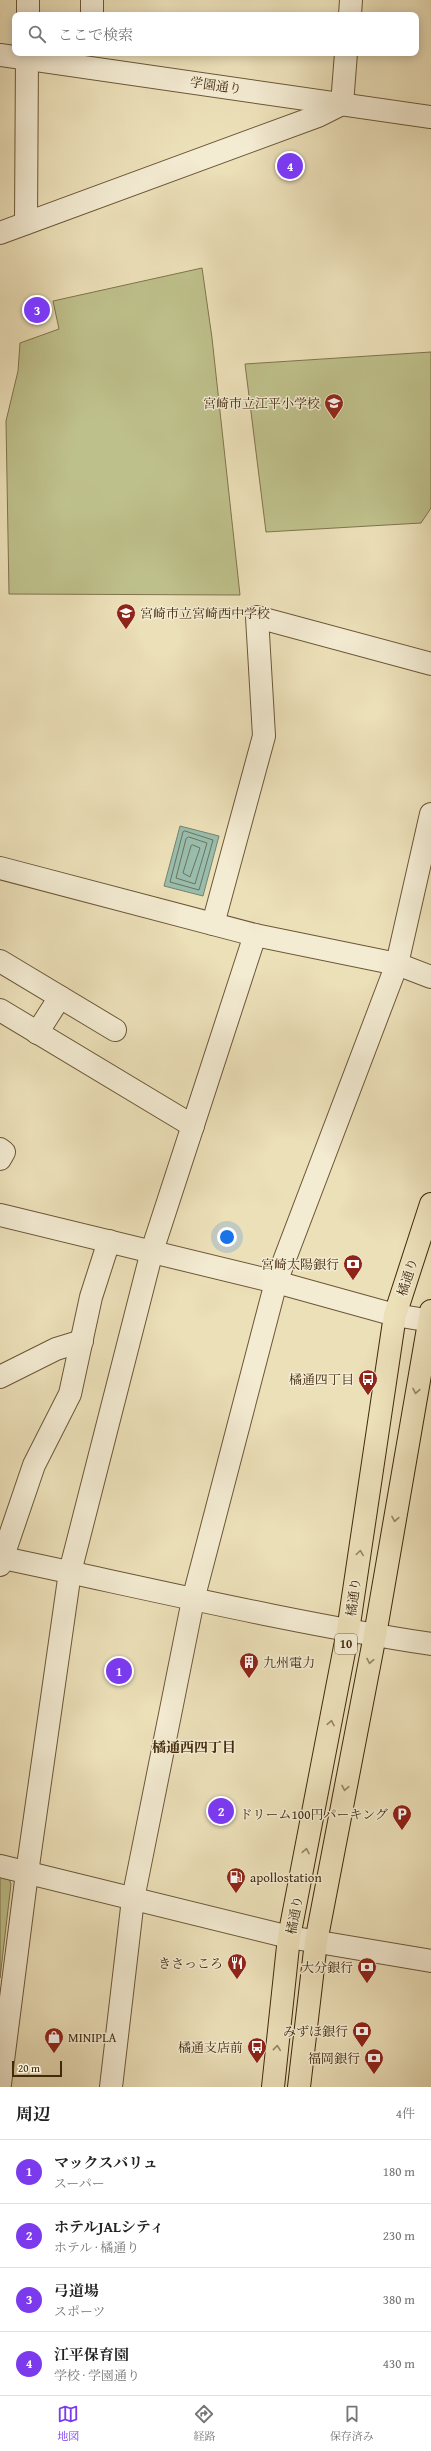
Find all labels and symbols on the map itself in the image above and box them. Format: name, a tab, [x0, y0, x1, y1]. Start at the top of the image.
street label: 学園通り	[189, 72, 243, 99]
pin: 4	[277, 151, 303, 181]
pin: 3	[24, 295, 50, 325]
school or university icon: 宮崎市立江平小学校	[323, 392, 345, 420]
place label: 宮崎市立江平小学校	[203, 394, 320, 413]
school or university icon: 宮崎市立宮崎西中学校	[115, 602, 137, 630]
place label: 宮崎市立宮崎西中学校	[140, 604, 270, 623]
your location	[217, 1227, 237, 1247]
bank icon: 宮崎太陽銀行	[342, 1253, 364, 1281]
place label: 宮崎太陽銀行	[261, 1255, 339, 1274]
street label: 橘通り	[392, 1256, 423, 1299]
bus stop icon: 橘通四丁目	[357, 1368, 379, 1396]
place label: 橘通四丁目	[289, 1370, 354, 1389]
one-way arrow	[413, 1388, 421, 1394]
one-way arrow	[391, 1516, 400, 1522]
one-way arrow	[355, 1550, 364, 1556]
street label: 橘通り	[341, 1576, 366, 1618]
road number: 10	[335, 1634, 357, 1654]
building icon: 九州電力	[238, 1651, 260, 1679]
place label: 九州電力	[263, 1653, 315, 1672]
pin: 1	[106, 1656, 132, 1686]
one-way arrow	[366, 1658, 375, 1664]
one-way arrow	[326, 1720, 334, 1726]
district label: 橘通西四丁目	[152, 1737, 236, 1757]
one-way arrow	[342, 1785, 350, 1791]
pin: 2	[208, 1796, 234, 1826]
parking icon: ドリーム100円パーキング	[391, 1803, 413, 1831]
place label: ドリーム100円パーキング	[240, 1805, 388, 1824]
one-way arrow	[301, 1847, 310, 1854]
fuel station icon: apollostation	[225, 1866, 247, 1894]
place label: apollostation	[250, 1868, 322, 1887]
street label: 橘通り	[281, 1894, 308, 1936]
restaurant icon: きさっころ	[226, 1952, 248, 1980]
place label: きさっころ	[158, 1954, 223, 1973]
bank icon: 大分銀行	[356, 1956, 378, 1984]
place label: 大分銀行	[301, 1958, 353, 1977]
bank icon: みずほ銀行	[351, 2020, 373, 2048]
place label: みずほ銀行	[283, 2022, 348, 2041]
shop icon: MINIPLA	[43, 2026, 65, 2054]
place label: MINIPLA	[68, 2028, 116, 2047]
bus stop icon: 橘通支店前	[246, 2036, 268, 2064]
place label: 橘通支店前	[178, 2038, 243, 2057]
one-way arrow	[272, 2045, 281, 2051]
bank icon: 福岡銀行	[363, 2047, 385, 2075]
place label: 福岡銀行	[308, 2049, 360, 2068]
scale bar	[12, 2059, 62, 2078]

